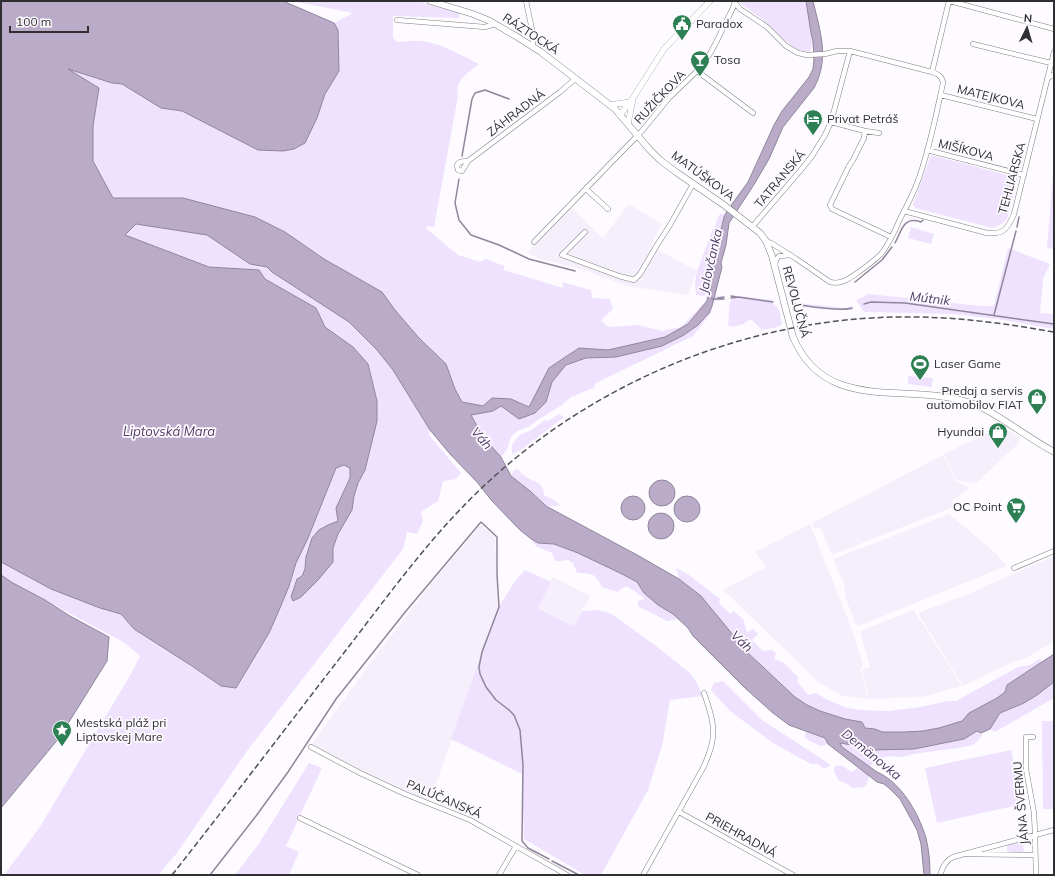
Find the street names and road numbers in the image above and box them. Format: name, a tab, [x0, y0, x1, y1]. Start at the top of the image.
street label: RÁZTOCKÁ	[500, 10, 562, 57]
street label: RUŽIČKOVA	[631, 66, 689, 127]
street label: MATEJKOVA	[956, 81, 1027, 112]
street label: ZÁHRADNÁ	[484, 86, 548, 139]
street label: MIŠÍKOVA	[937, 135, 996, 164]
street label: TEHLIARSKA	[995, 140, 1028, 215]
street label: TATRANSKÁ	[751, 147, 808, 211]
street label: MATÚŠKOVA	[669, 148, 738, 204]
street label: REVOLUČNÁ	[780, 264, 813, 340]
street label: JÁNA ŠVERMU	[1009, 761, 1032, 845]
street label: PALÚČANSKÁ	[404, 776, 484, 821]
street label: PRIEHRADNÁ	[703, 809, 780, 860]

